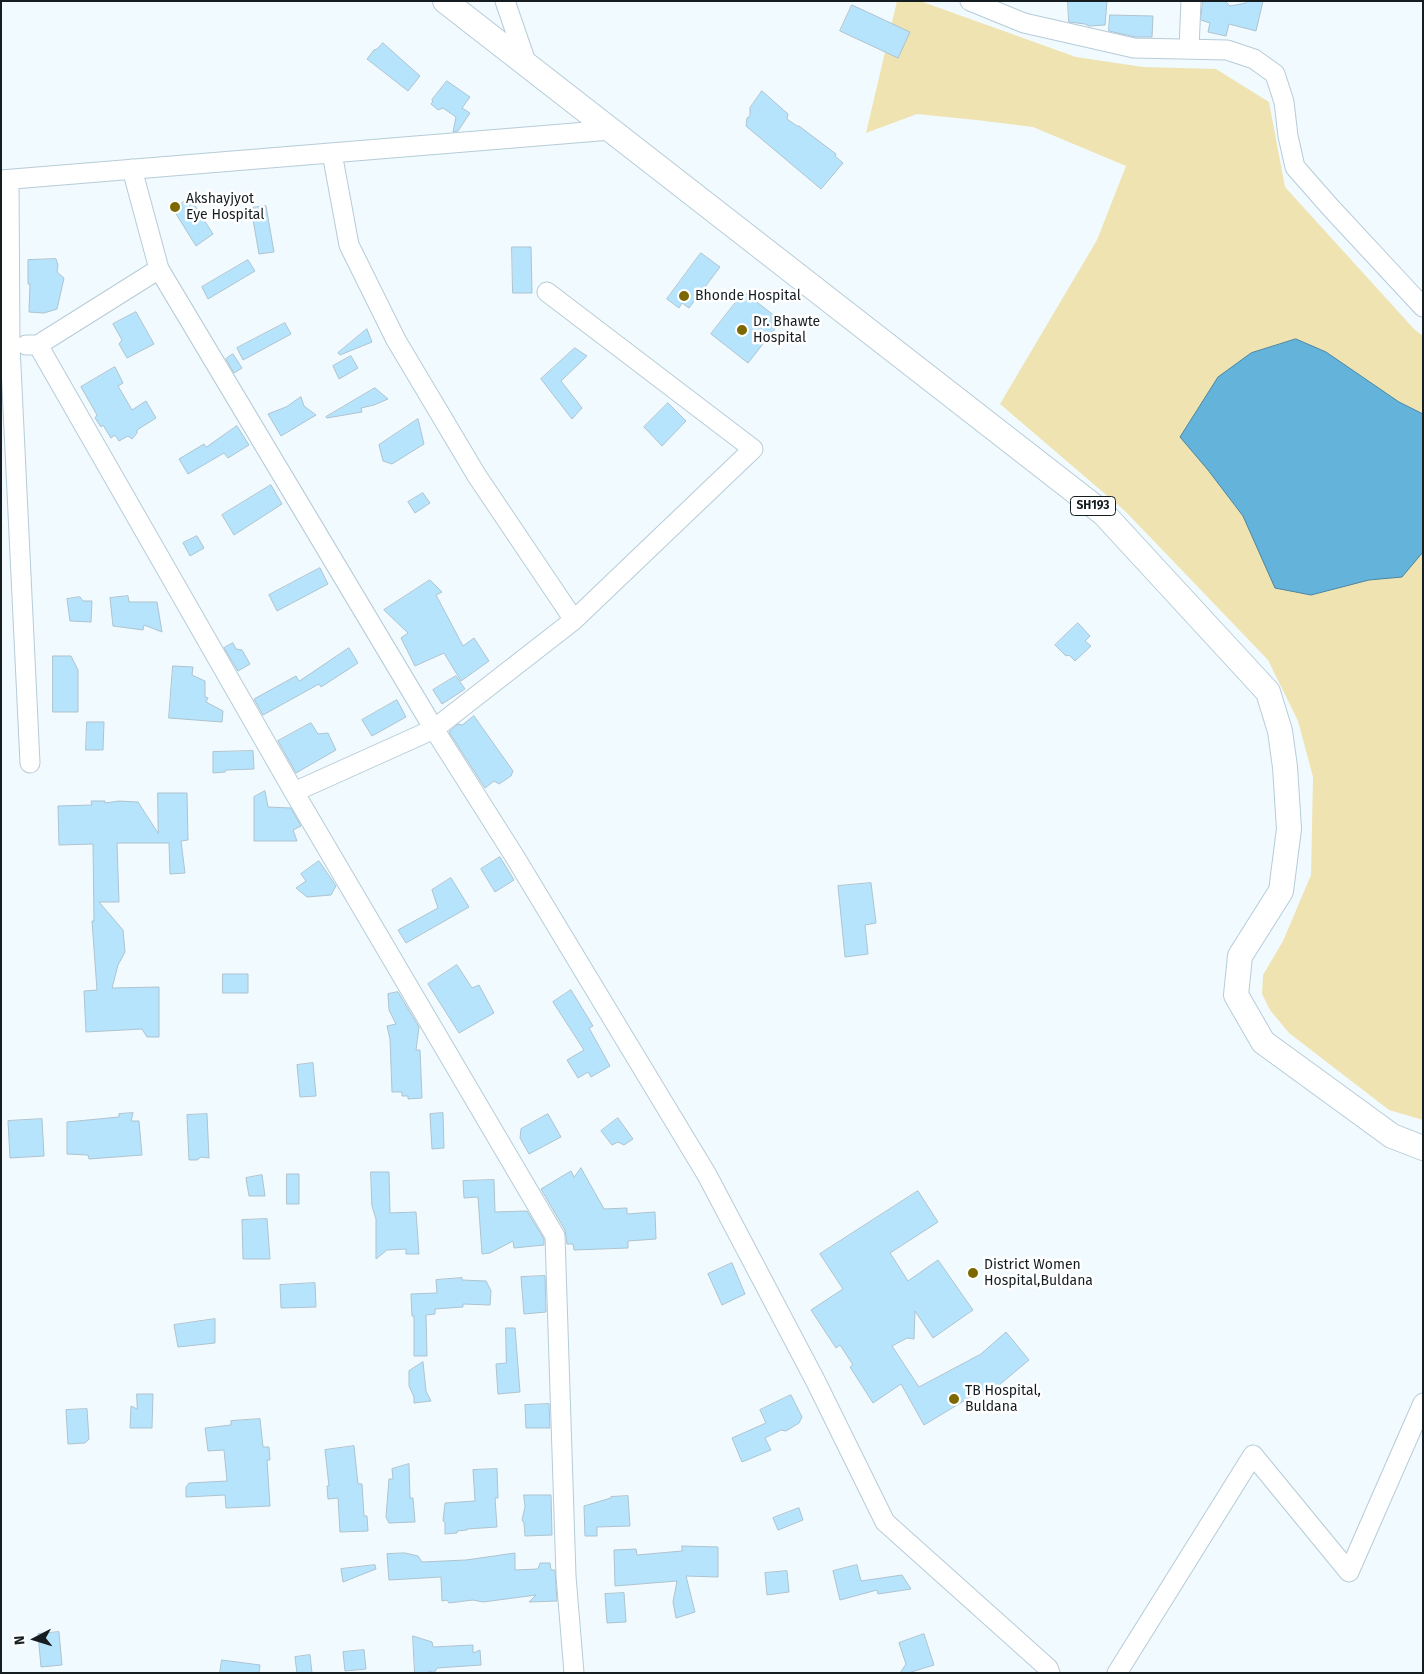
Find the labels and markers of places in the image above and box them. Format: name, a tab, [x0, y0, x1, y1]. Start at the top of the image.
place label: Akshayjyot Eye Hospital	[186, 191, 264, 223]
marker: Akshayjyot Eye Hospital	[168, 200, 182, 214]
place label: Bhonde Hospital	[695, 288, 801, 304]
marker: Bhonde Hospital	[677, 289, 691, 303]
place label: Dr. Bhawte Hospital	[753, 314, 820, 347]
marker: Dr. Bhawte Hospital	[735, 323, 749, 337]
place label: District Women Hospital,Buldana	[984, 1257, 1093, 1290]
marker: District Women Hospital,Buldana	[966, 1266, 980, 1280]
place label: TB Hospital, Buldana	[965, 1383, 1041, 1415]
marker: TB Hospital, Buldana	[947, 1392, 961, 1406]

